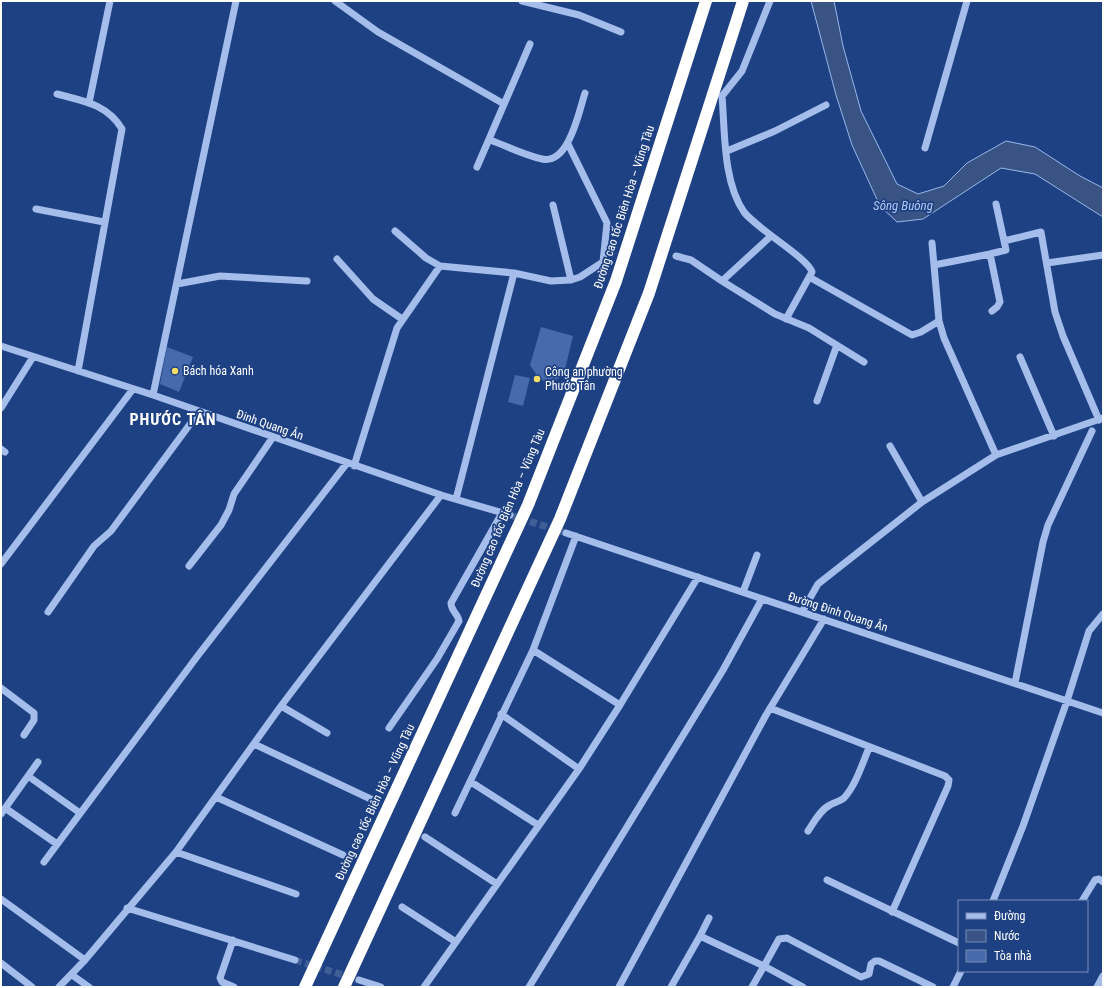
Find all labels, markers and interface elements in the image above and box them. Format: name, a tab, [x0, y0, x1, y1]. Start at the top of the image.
street label: Đường cao tốc Biên Hòa – Vũng Tàu	[591, 123, 657, 290]
water label: Sông Buông	[873, 198, 933, 213]
place label: Bách hóa Xanh	[183, 364, 254, 378]
place label: Công an phường Phước Tân	[545, 365, 623, 393]
marker: Bách hóa Xanh	[170, 366, 180, 376]
marker: Công an phường Phước Tân	[532, 374, 542, 384]
street label: Đinh Quang Ân	[235, 406, 306, 443]
district label: PHƯỚC TÂN	[129, 410, 217, 429]
street label: Đường cao tốc Biên Hòa – Vũng Tàu	[468, 426, 548, 589]
street label: Đường Đinh Quang Ân	[786, 588, 890, 635]
street label: Đường cao tốc Biên Hòa – Vũng Tàu	[333, 721, 418, 882]
legend	[958, 900, 1088, 972]
text: Đường	[994, 909, 1025, 923]
text: Nước	[994, 929, 1020, 943]
text: Tòa nhà	[994, 949, 1032, 963]

